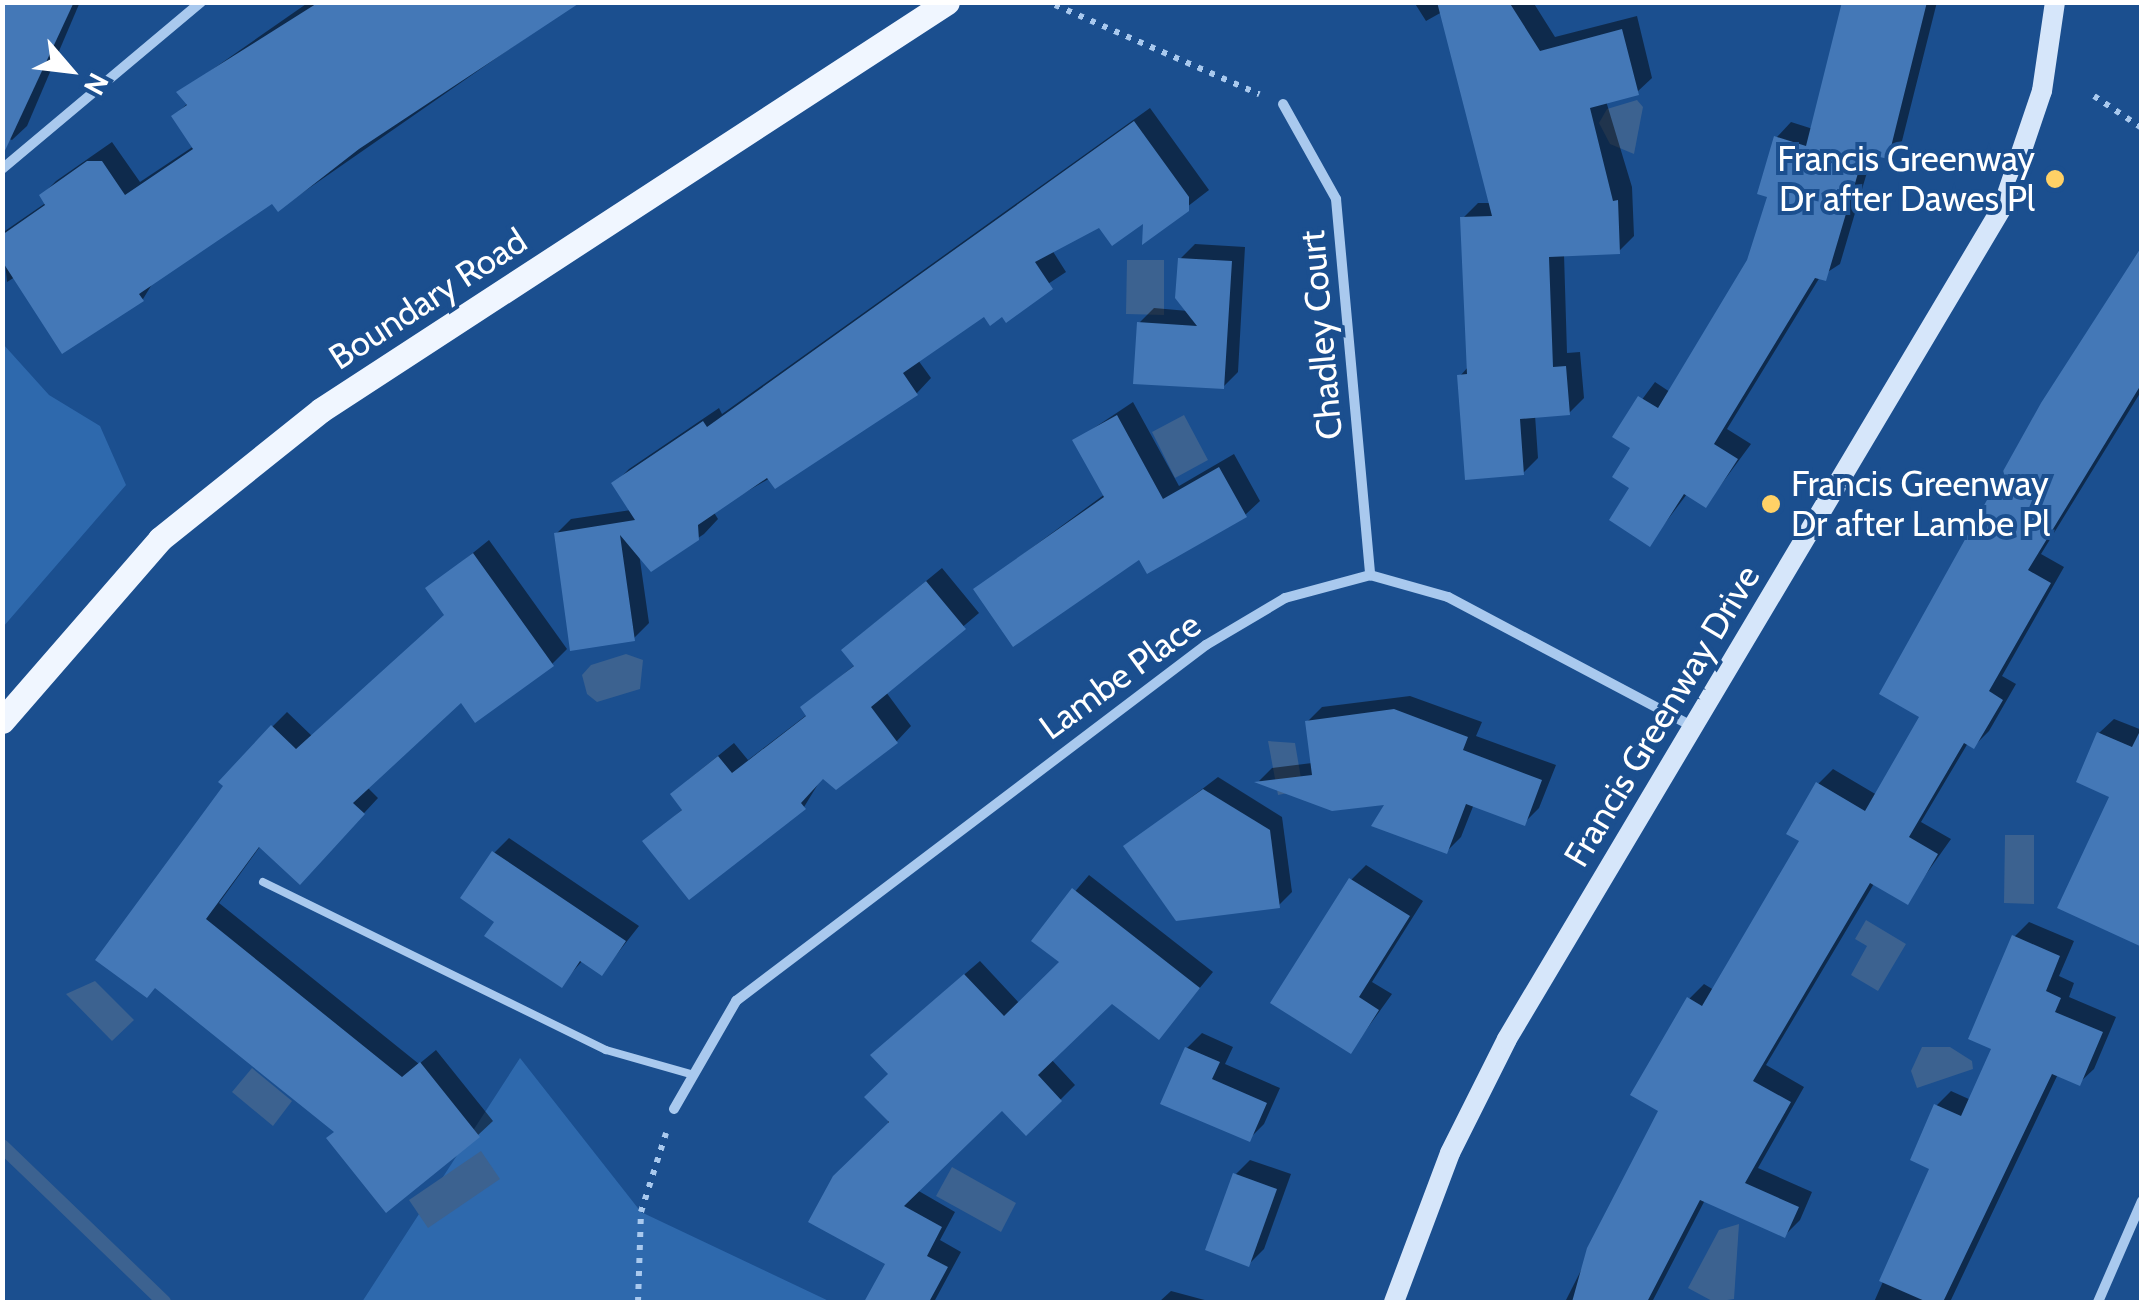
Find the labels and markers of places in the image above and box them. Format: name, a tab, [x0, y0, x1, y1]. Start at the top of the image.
place label: Francis Greenway Dr after Dawes Pl	[1777, 138, 2035, 220]
marker: Francis Greenway Dr after Dawes Pl	[2044, 168, 2066, 190]
place label: Francis Greenway Dr after Lambe Pl	[1791, 463, 2050, 545]
marker: Francis Greenway Dr after Lambe Pl	[1760, 493, 1782, 515]

